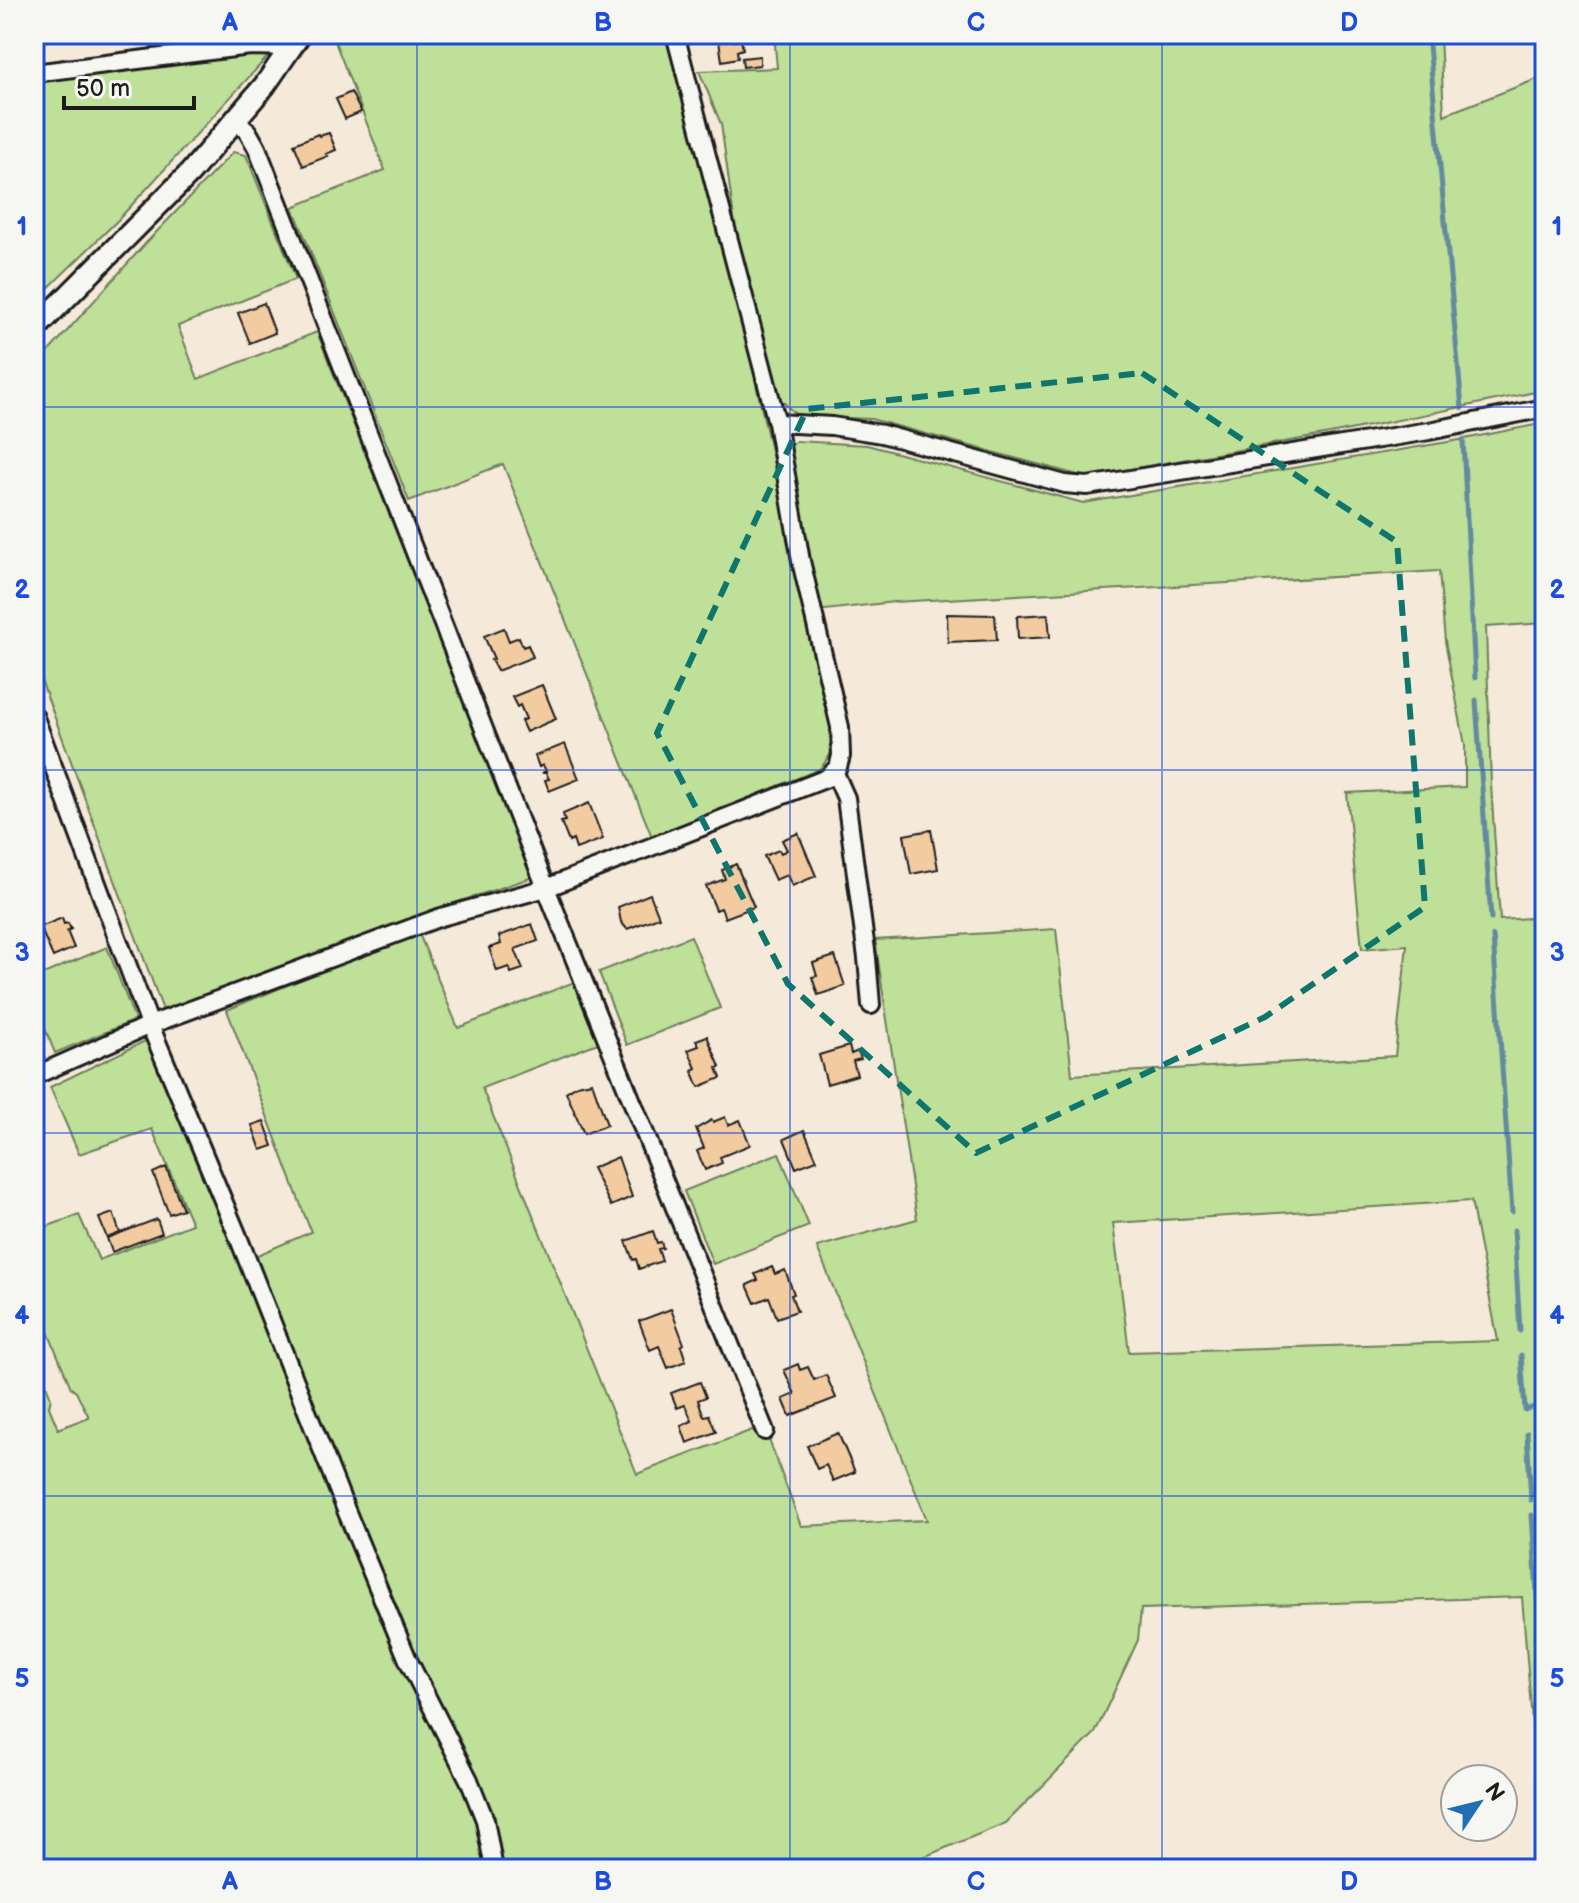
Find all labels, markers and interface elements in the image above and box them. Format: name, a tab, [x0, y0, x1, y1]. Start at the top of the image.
text: A	[221, 8, 238, 39]
text: B	[594, 8, 612, 39]
text: C	[967, 8, 985, 39]
text: D	[1340, 8, 1358, 39]
scale bar	[64, 60, 194, 110]
text: 50 m	[76, 74, 130, 103]
text: 1	[17, 212, 27, 243]
text: 1	[1552, 212, 1562, 243]
text: 2	[14, 575, 30, 606]
text: 2	[1549, 575, 1565, 606]
text: 3	[14, 938, 30, 969]
text: 3	[1549, 938, 1565, 969]
text: 4	[14, 1301, 30, 1332]
text: 4	[1549, 1301, 1565, 1332]
text: 5	[14, 1664, 30, 1695]
text: 5	[1549, 1664, 1565, 1695]
north arrow	[1439, 1763, 1519, 1843]
text: N	[1478, 1778, 1510, 1807]
text: A	[221, 1867, 238, 1898]
text: B	[594, 1867, 612, 1898]
text: C	[967, 1867, 985, 1898]
text: D	[1340, 1867, 1358, 1898]

